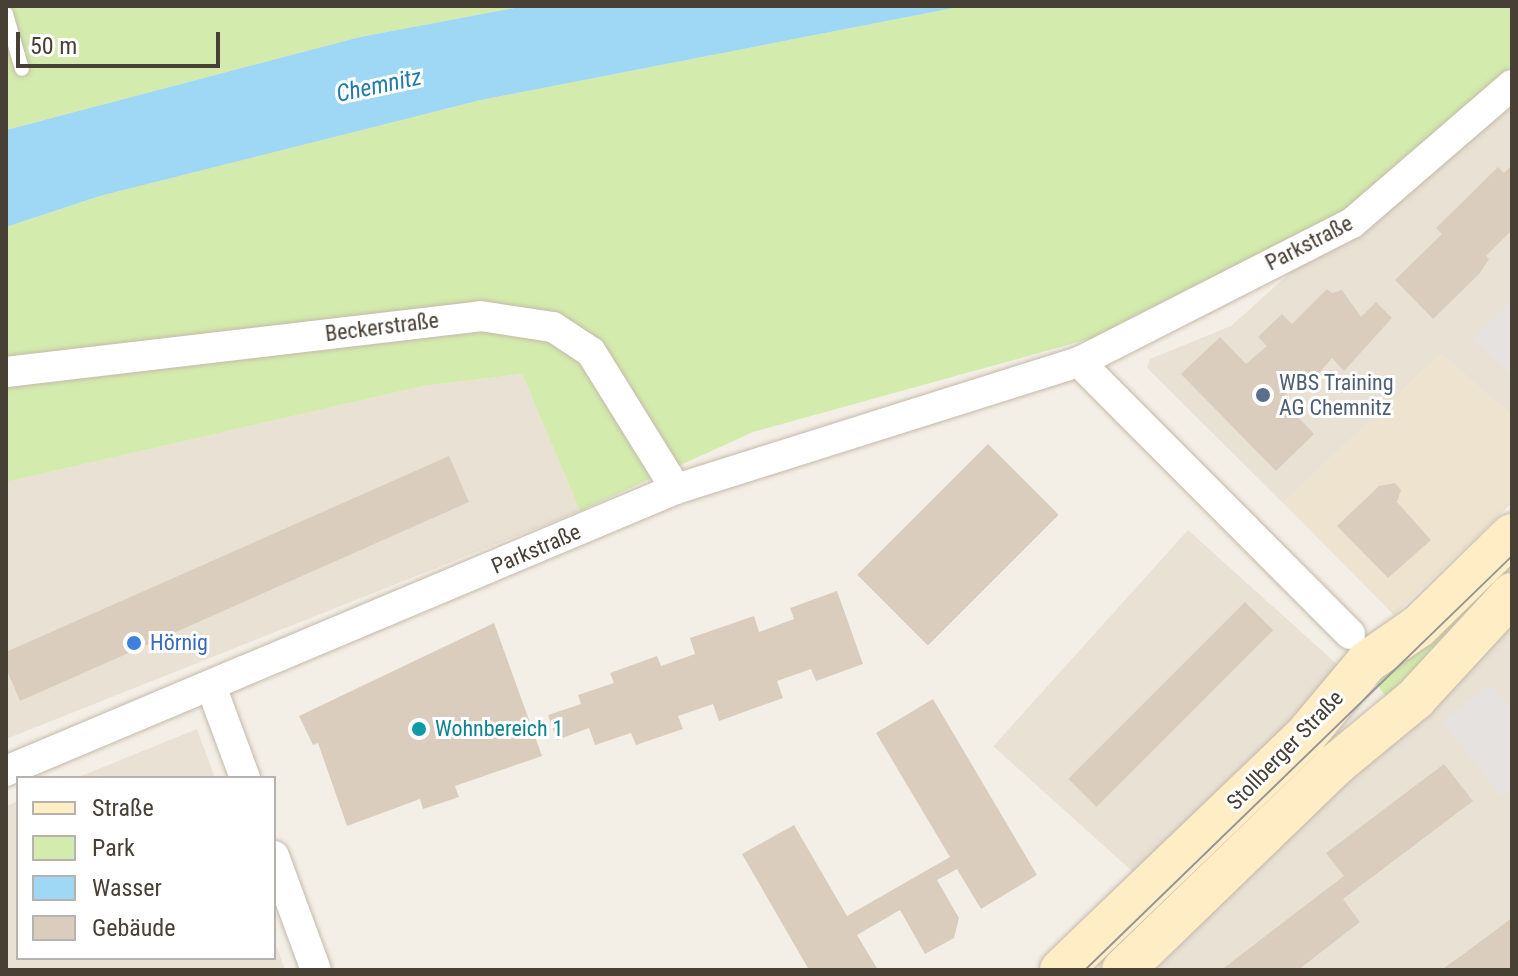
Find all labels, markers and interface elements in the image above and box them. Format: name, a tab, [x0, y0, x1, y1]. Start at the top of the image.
scale bar	[20, 16, 224, 66]
text: 50 m	[30, 32, 77, 60]
water label: Chemnitz	[334, 63, 424, 109]
street label: Parkstraße	[1261, 210, 1357, 276]
street label: Beckerstraße	[324, 307, 440, 347]
place label: WBS Training AG Chemnitz	[1279, 369, 1394, 420]
marker: WBS Training AG Chemnitz	[1254, 386, 1272, 404]
street label: Parkstraße	[487, 518, 585, 580]
place label: Hörnig	[150, 630, 208, 656]
marker: Hörnig	[125, 634, 143, 652]
street label: Stollberger Straße	[1221, 685, 1349, 815]
place label: Wohnbereich 1	[435, 716, 563, 742]
marker: Wohnbereich 1	[410, 720, 428, 738]
legend	[16, 776, 276, 960]
text: Straße	[92, 794, 154, 822]
text: Park	[92, 834, 135, 862]
text: Wasser	[92, 874, 162, 902]
text: Gebäude	[92, 914, 176, 942]

